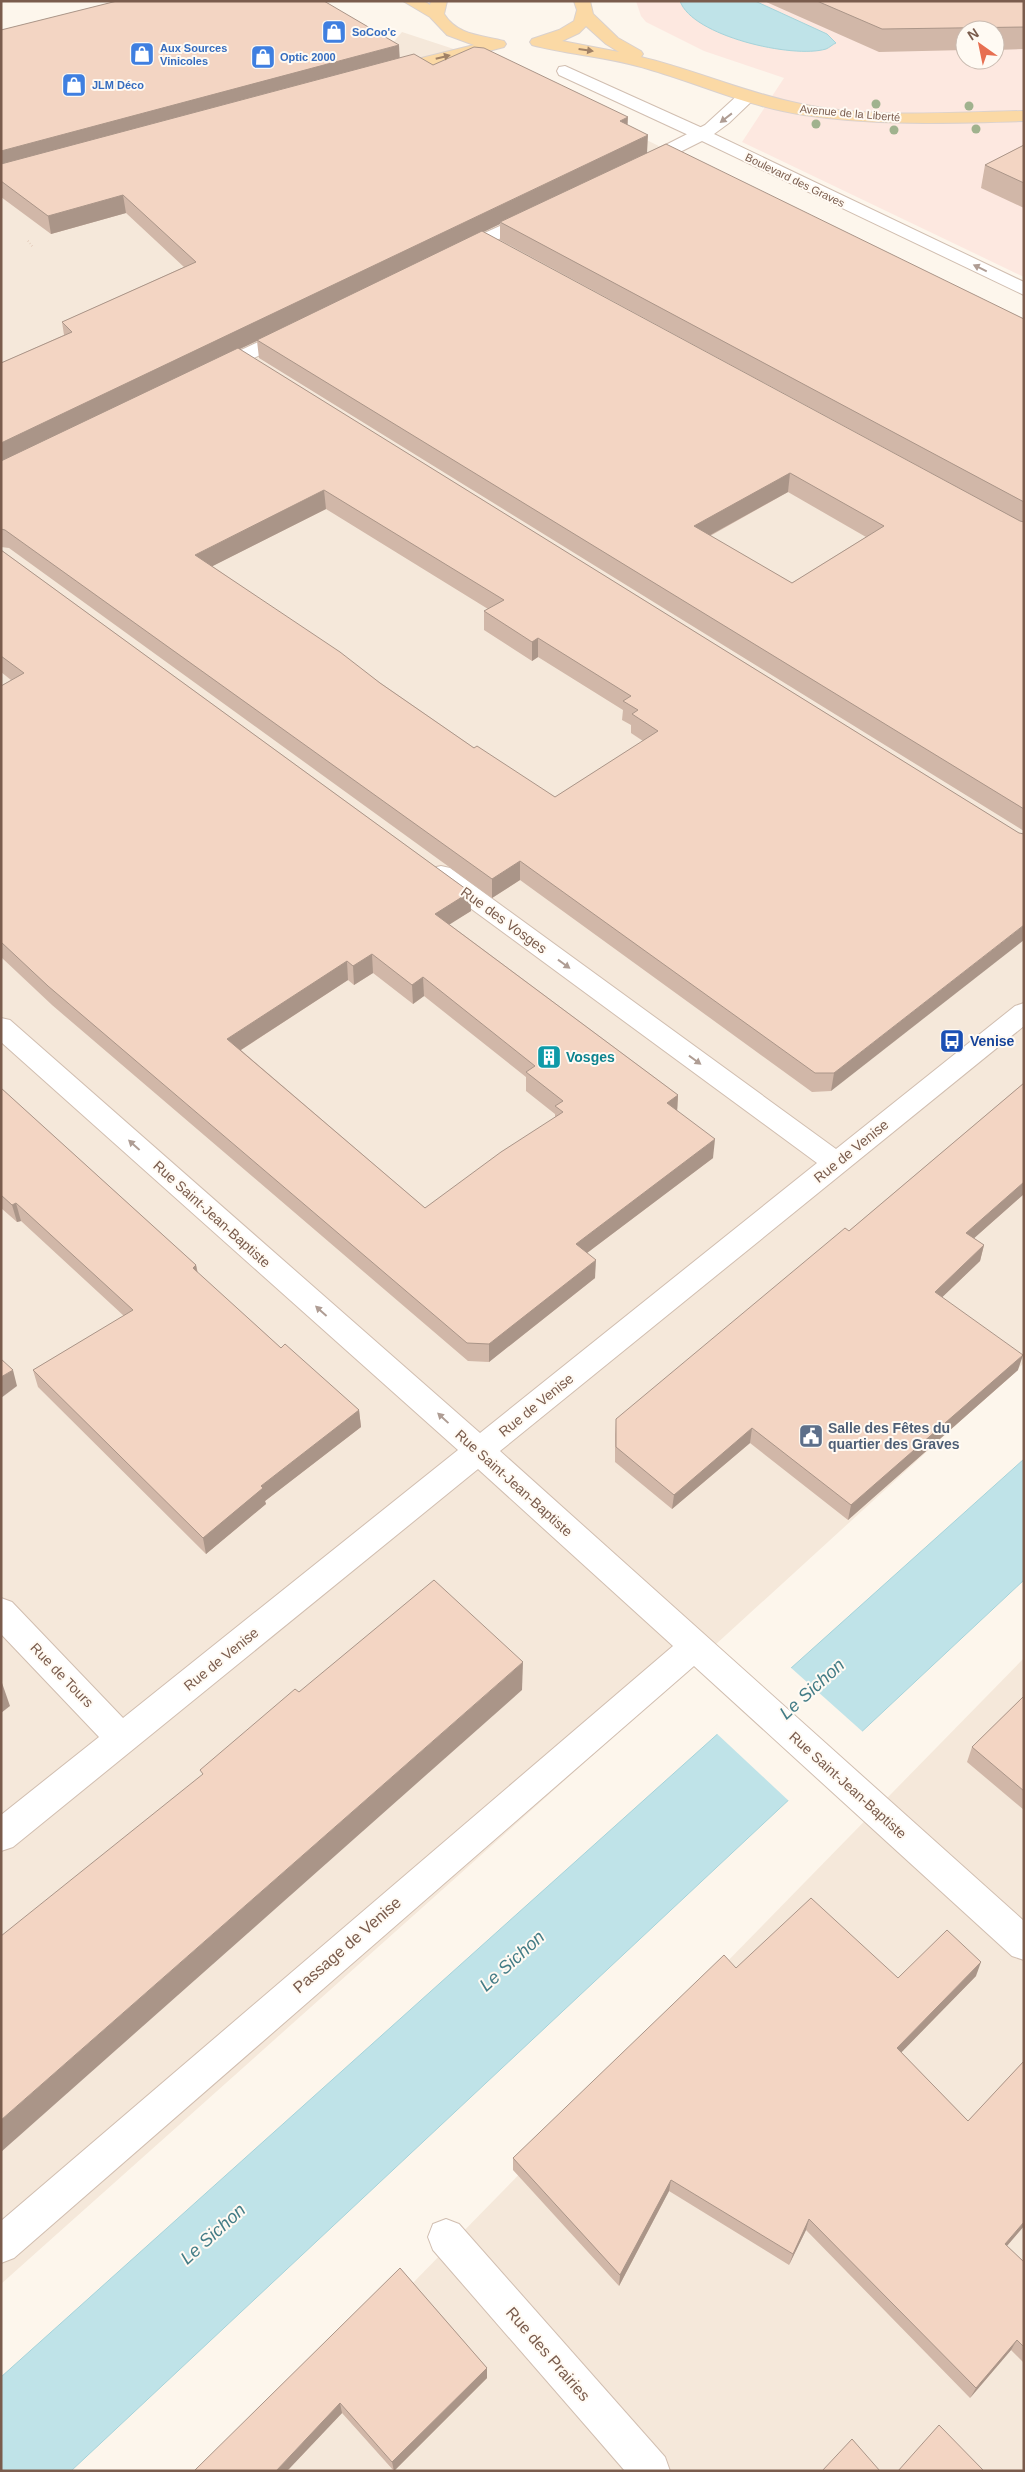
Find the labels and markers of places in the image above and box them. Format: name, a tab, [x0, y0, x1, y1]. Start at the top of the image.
shop icon: SoCoo'c	[321, 19, 347, 45]
place label: SoCoo'c	[352, 26, 396, 38]
shop icon: Aux Sources Vinicoles	[129, 41, 155, 67]
place label: Aux Sources Vinicoles	[160, 42, 227, 67]
shop icon: Optic 2000	[250, 44, 276, 70]
place label: Optic 2000	[280, 51, 336, 63]
shop icon: JLM Déco	[61, 72, 87, 98]
place label: JLM Déco	[92, 79, 144, 91]
bus stop icon: Venise	[939, 1028, 965, 1054]
place label: Venise	[970, 1033, 1015, 1049]
building icon: Vosges	[536, 1044, 562, 1070]
place label: Vosges	[566, 1049, 615, 1065]
place label: Salle des Fêtes du quartier des Graves	[828, 1420, 960, 1452]
public building icon: Salle des Fêtes du quartier des Graves	[798, 1423, 824, 1449]

